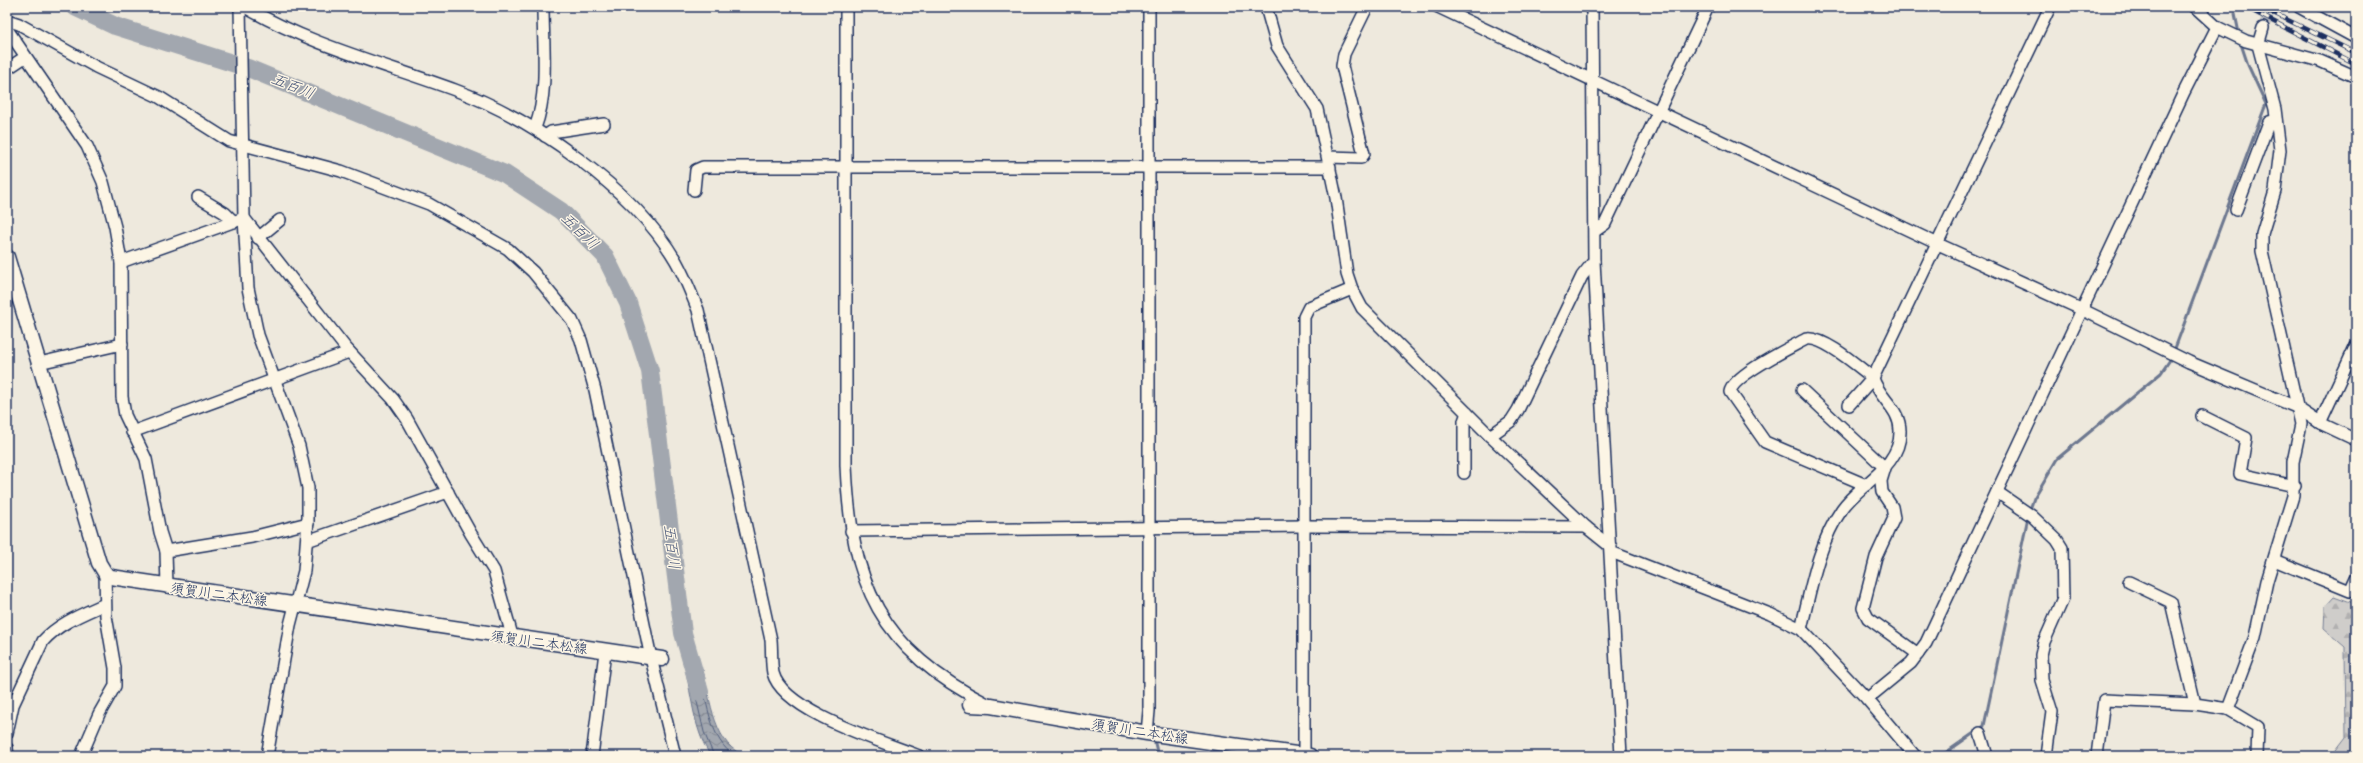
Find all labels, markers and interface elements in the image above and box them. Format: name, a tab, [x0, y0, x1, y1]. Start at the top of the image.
water label: 五百川	[269, 69, 317, 103]
water label: 五百川	[558, 209, 602, 253]
water label: 五百川	[660, 524, 684, 570]
street label: 須賀川二本松線	[169, 579, 269, 610]
street label: 須賀川二本松線	[489, 627, 589, 658]
street label: 須賀川二本松線	[1090, 715, 1190, 748]

